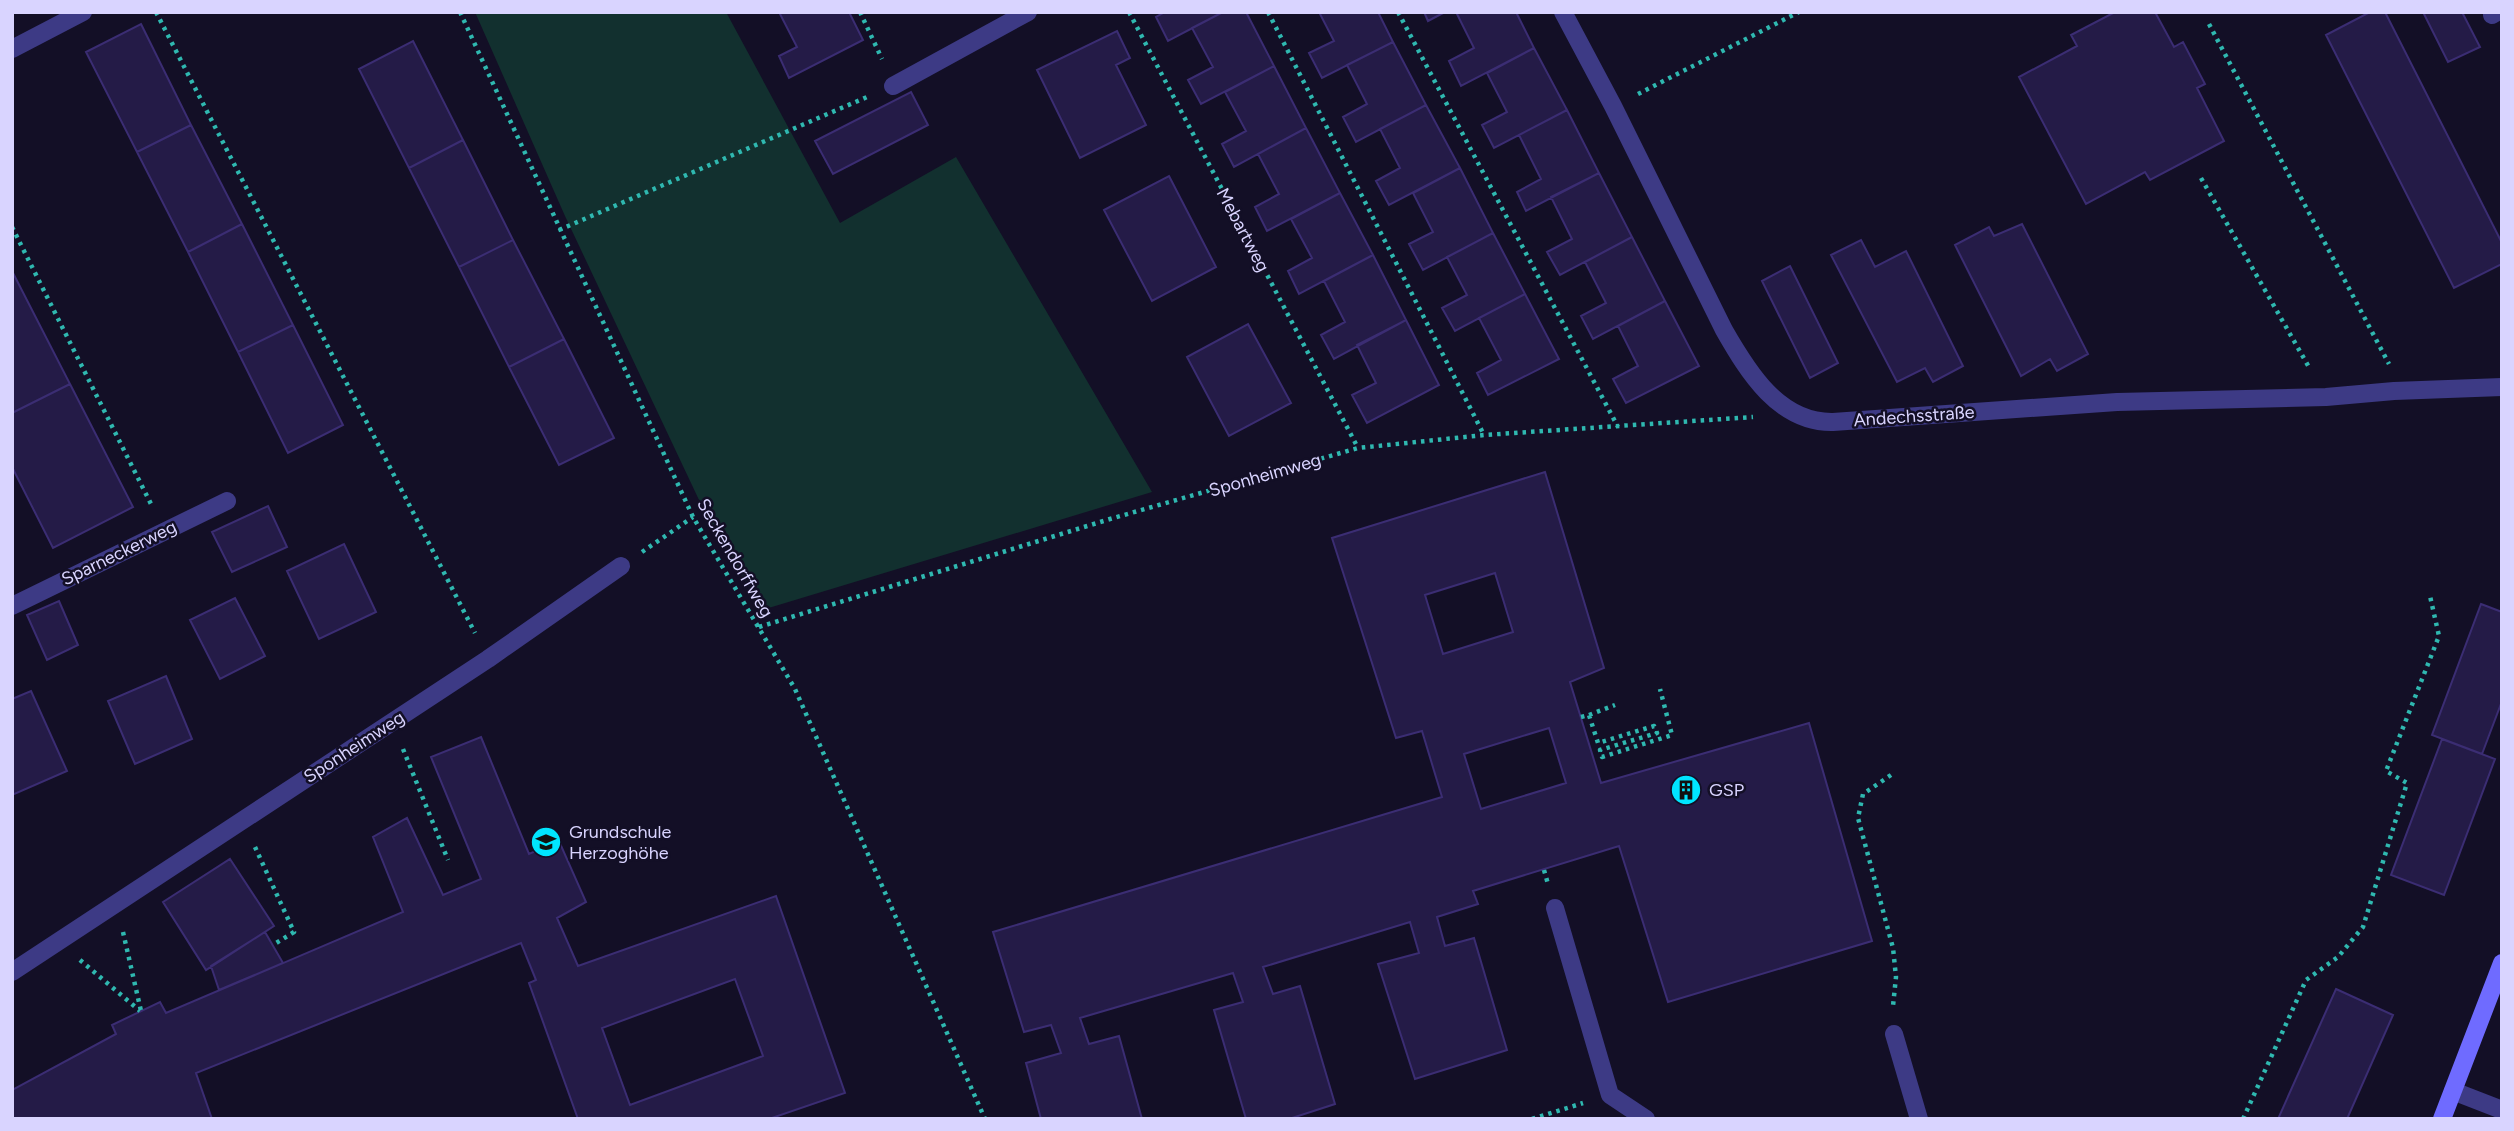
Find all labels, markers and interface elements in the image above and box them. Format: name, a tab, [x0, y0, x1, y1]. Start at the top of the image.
street label: Mebartweg	[1212, 184, 1274, 276]
street label: Andechsstraße	[1853, 401, 1975, 431]
street label: Sponheimweg	[1206, 448, 1324, 502]
street label: Seckendorffweg	[692, 495, 778, 621]
street label: Sparneckerweg	[58, 516, 180, 590]
street label: Sponheimweg	[299, 706, 409, 788]
building icon: GSP	[1669, 773, 1703, 807]
place label: GSP	[1709, 779, 1744, 801]
place label: Grundschule Herzoghöhe	[569, 821, 672, 864]
school or university icon: Grundschule Herzoghöhe	[529, 825, 563, 859]

